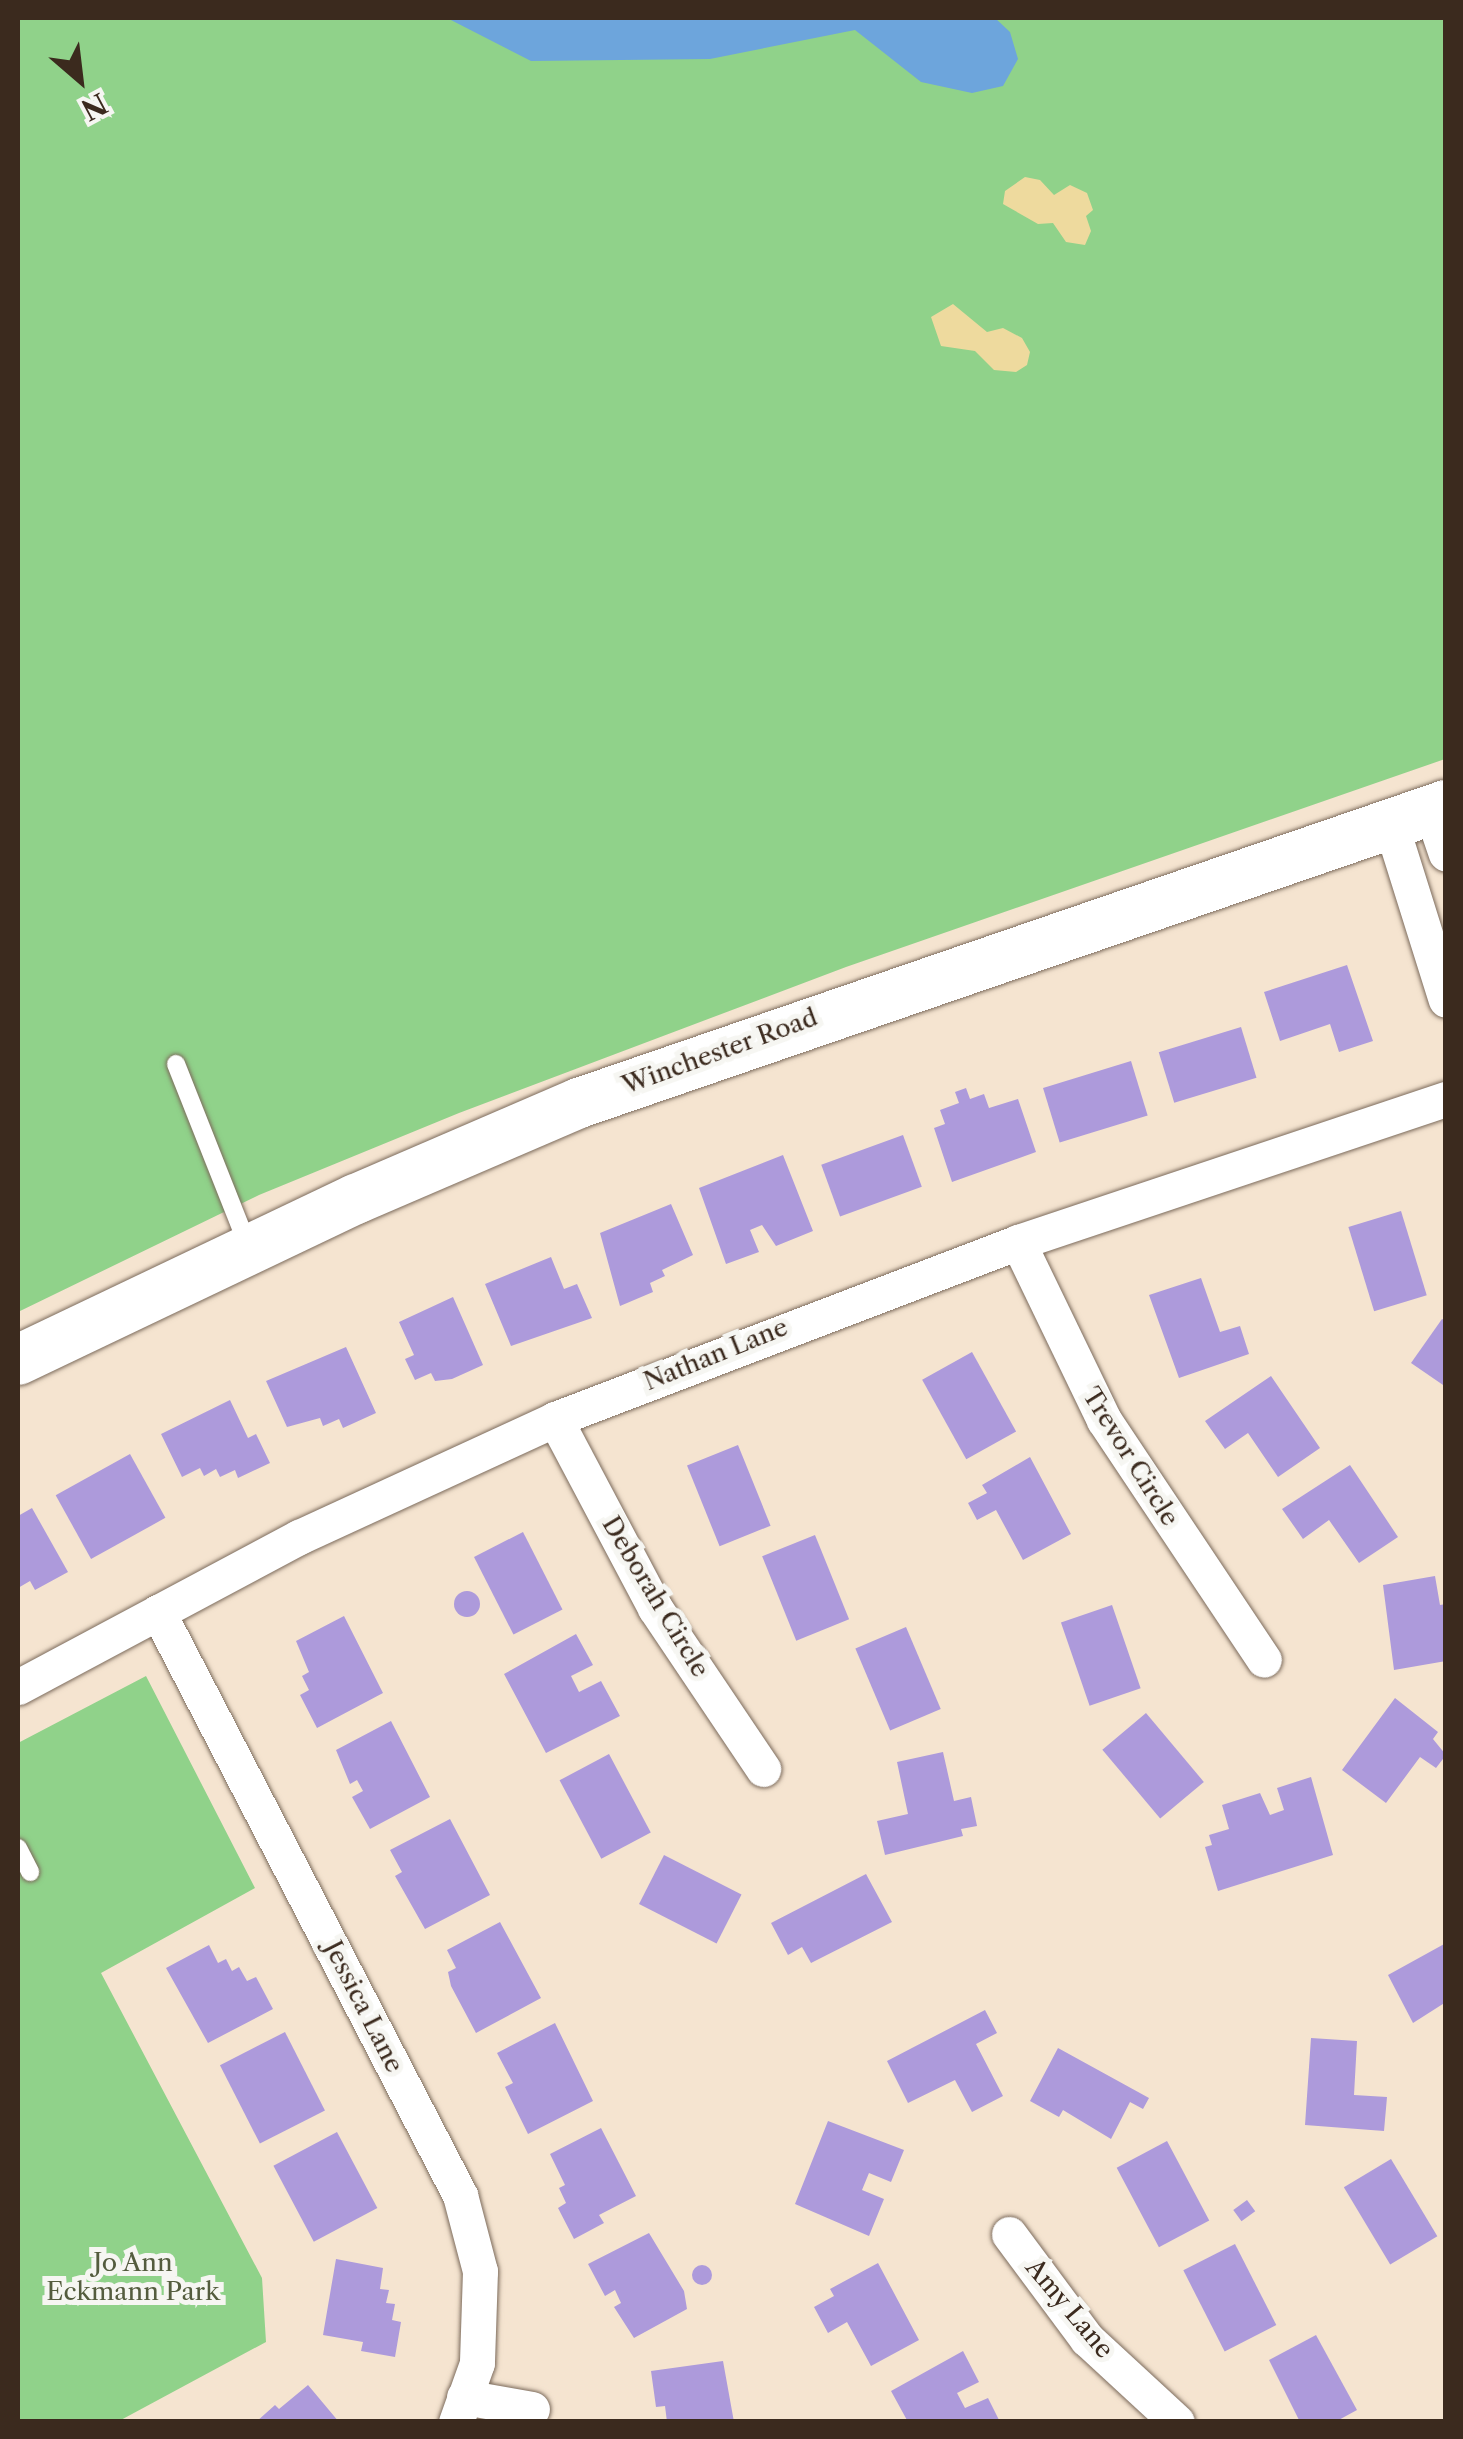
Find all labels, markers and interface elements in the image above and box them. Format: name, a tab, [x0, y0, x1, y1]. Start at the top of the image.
north arrow	[30, 30, 130, 130]
text: N	[75, 86, 113, 127]
street label: Winchester Road	[618, 1003, 822, 1101]
street label: Nathan Lane	[640, 1313, 792, 1397]
street label: Trevor Circle	[1075, 1382, 1185, 1532]
street label: Deborah Circle	[595, 1511, 715, 1683]
street label: Jessica Lane	[317, 1936, 409, 2078]
park label: Jo Ann Eckmann Park	[46, 2249, 220, 2308]
street label: Amy Lane	[1019, 2253, 1119, 2365]

